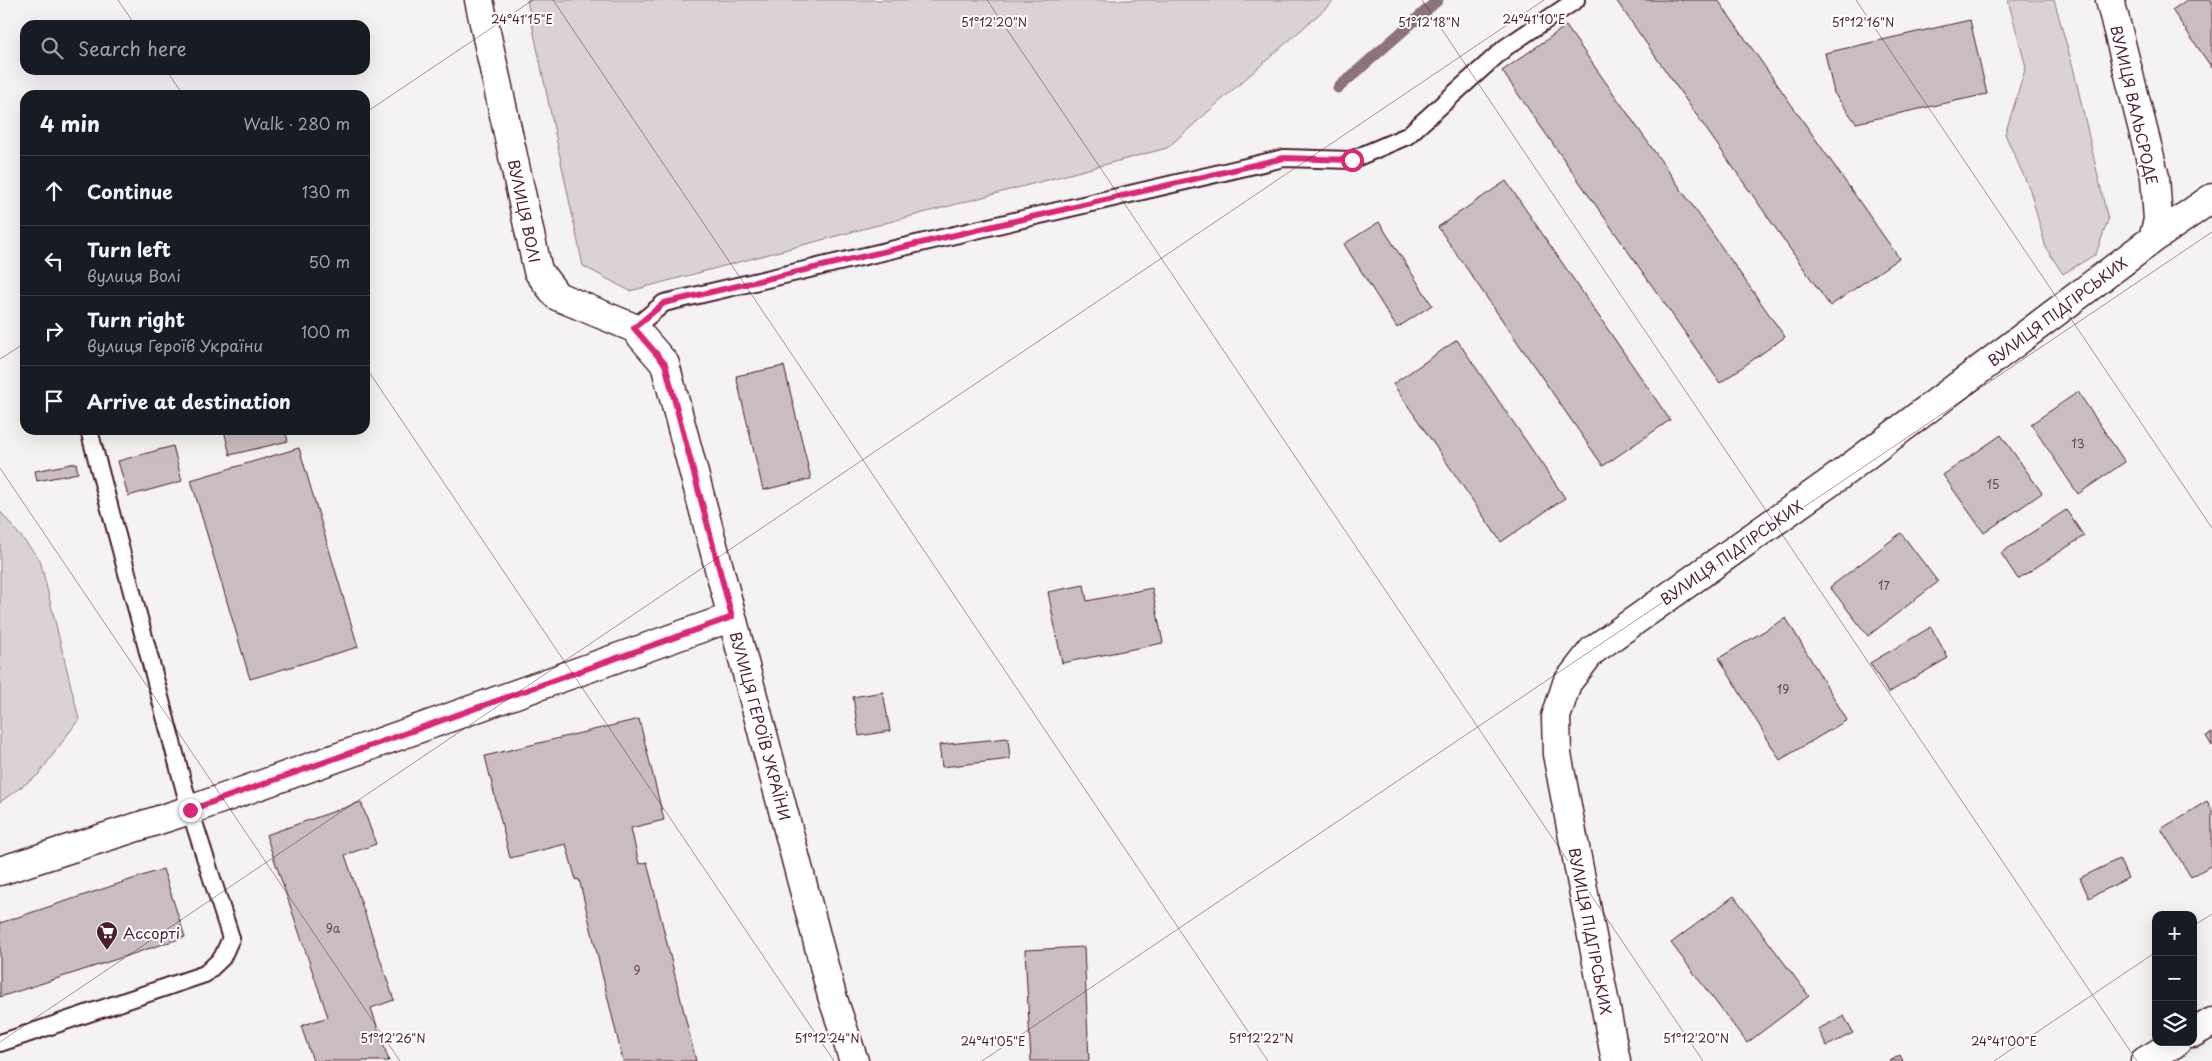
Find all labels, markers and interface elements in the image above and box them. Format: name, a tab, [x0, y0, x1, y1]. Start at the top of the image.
text: 24°41'15"E	[491, 10, 553, 28]
text: 24°41'10"E	[1502, 10, 1566, 28]
text: 51°12'20"N	[961, 13, 1027, 31]
text: 51°12'18"N	[1398, 13, 1460, 31]
text: 51°12'16"N	[1832, 13, 1894, 31]
search box	[20, 20, 370, 75]
street label: ВУЛИЦЯ ВАЛЬСРОДЕ	[2105, 23, 2165, 187]
icon: search	[38, 34, 66, 62]
text: Search here	[78, 34, 187, 62]
text: 4 min	[40, 107, 100, 139]
text: Walk · 280 m	[243, 111, 350, 135]
route start	[1341, 149, 1364, 172]
street label: ВУЛИЦЯ ВОЛІ	[503, 157, 547, 265]
icon: ahead	[40, 177, 68, 205]
text: Continue	[87, 177, 173, 205]
text: 130 m	[302, 179, 350, 203]
text: Turn left	[87, 235, 171, 263]
icon: left	[40, 247, 68, 275]
text: 50 m	[309, 249, 350, 273]
street label: ВУЛИЦЯ ПІДГІРСЬКИХ	[1982, 251, 2132, 371]
text: вулиця Волі	[87, 263, 181, 287]
text: Turn right	[87, 305, 185, 333]
icon: right	[40, 317, 68, 345]
text: 100 m	[301, 319, 350, 343]
text: вулиця Героїв України	[87, 333, 263, 357]
icon: arrive	[40, 387, 68, 415]
text: Arrive at destination	[87, 387, 291, 415]
house number: 13	[2071, 434, 2085, 452]
house number: 15	[1986, 475, 2000, 493]
street label: ВУЛИЦЯ ПІДГІРСЬКИХ	[1655, 494, 1807, 610]
house number: 17	[1878, 576, 1890, 594]
street label: ВУЛИЦЯ ГЕРОЇВ УКРАЇНИ	[725, 629, 797, 823]
house number: 19	[1777, 680, 1789, 698]
route end	[179, 799, 202, 822]
street label: ВУЛИЦЯ ПІДГІРСЬКИХ	[1564, 846, 1618, 1016]
map controls	[2152, 911, 2197, 1046]
button: +	[2152, 911, 2197, 956]
house number: 9а	[326, 919, 341, 937]
supermarket icon: Ассорті	[95, 920, 119, 951]
place label: Ассорті	[123, 921, 180, 944]
button: −	[2152, 956, 2197, 1001]
house number: 9	[633, 961, 641, 979]
button: layers	[2152, 1001, 2197, 1046]
text: 51°12'26"N	[360, 1029, 426, 1047]
text: 51°12'24"N	[794, 1029, 860, 1047]
text: 51°12'22"N	[1228, 1029, 1294, 1047]
text: 51°12'20"N	[1663, 1029, 1729, 1047]
text: 24°41'05"E	[960, 1032, 1026, 1050]
text: 24°41'00"E	[1971, 1032, 2037, 1050]

